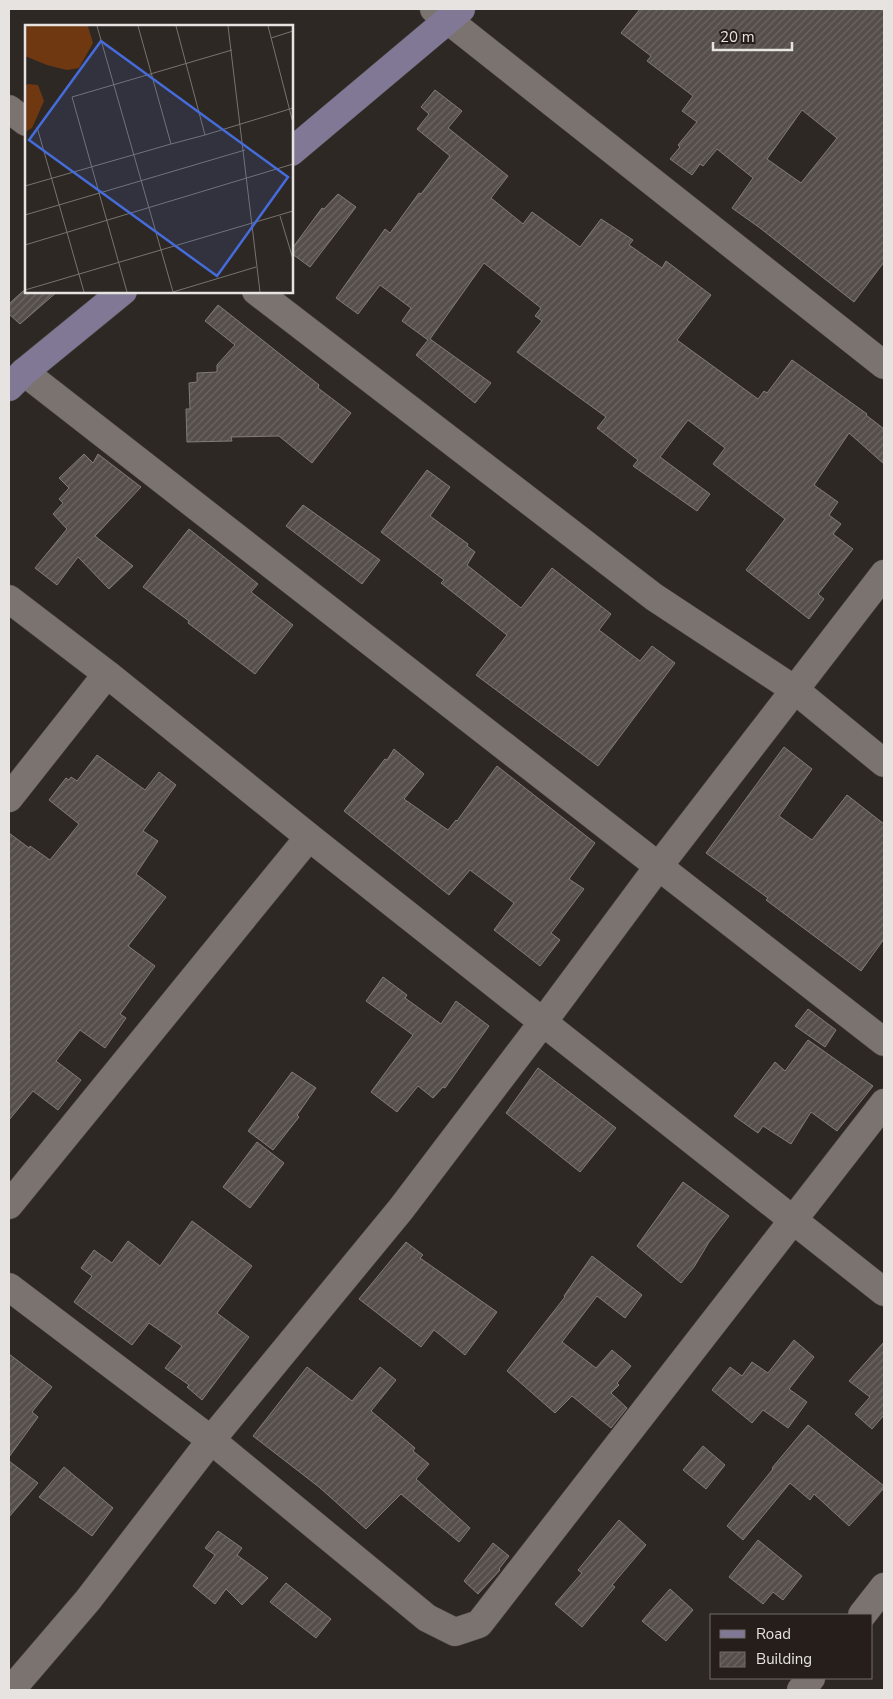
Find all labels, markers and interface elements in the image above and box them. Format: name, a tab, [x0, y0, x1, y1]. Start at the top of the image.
scale bar	[713, 20, 792, 52]
inset map	[25, 25, 292, 292]
text: 20 m	[720, 27, 755, 47]
legend	[710, 1614, 873, 1679]
text: Road	[756, 1624, 791, 1644]
text: Building	[756, 1649, 812, 1669]

